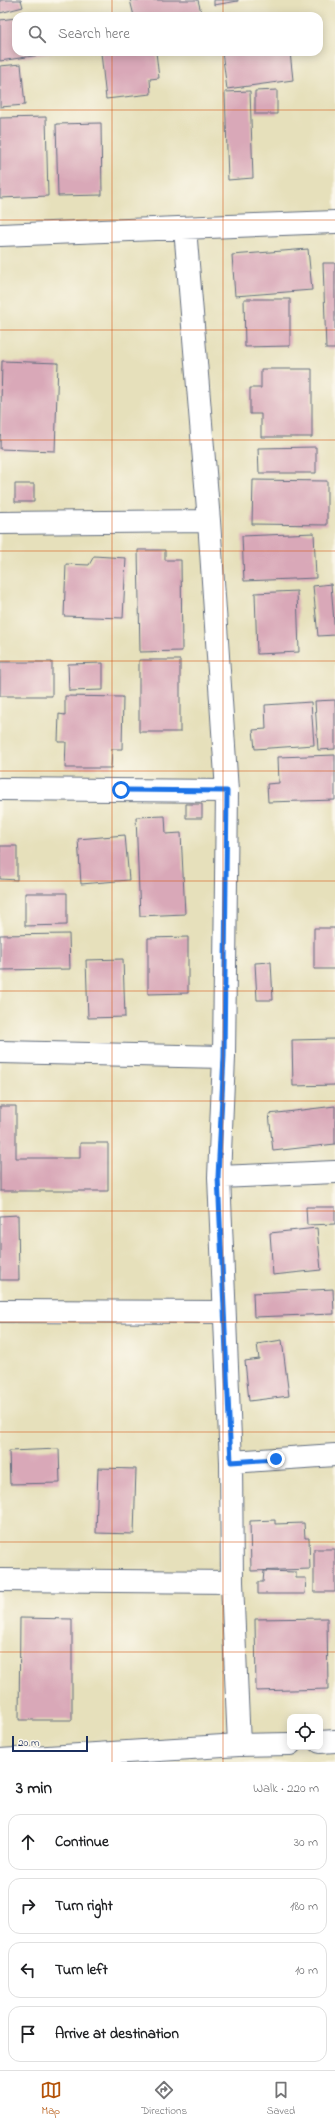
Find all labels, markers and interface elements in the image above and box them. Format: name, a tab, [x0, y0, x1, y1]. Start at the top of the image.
search box	[12, 12, 323, 56]
icon: search	[26, 23, 48, 45]
text: Search here	[58, 23, 130, 45]
route start	[112, 781, 130, 799]
route end	[267, 1450, 285, 1468]
map controls	[287, 1714, 323, 1750]
button: locate	[287, 1714, 323, 1750]
scale bar	[12, 1734, 88, 1753]
text: 20 m	[18, 1735, 40, 1751]
text: 3 min	[16, 1776, 52, 1801]
text: Walk · 220 m	[253, 1779, 319, 1798]
icon: ahead	[17, 1831, 39, 1853]
text: Continue	[55, 1831, 109, 1853]
text: 30 m	[294, 1833, 318, 1852]
icon: right	[17, 1895, 39, 1917]
text: Turn right	[55, 1895, 113, 1917]
text: 180 m	[290, 1897, 318, 1916]
icon: left	[17, 1959, 39, 1981]
text: Turn left	[55, 1959, 108, 1981]
text: 10 m	[295, 1961, 318, 1980]
icon: arrive	[17, 2023, 39, 2045]
text: Arrive at destination	[55, 2023, 179, 2045]
tab: Map	[40, 2079, 62, 2119]
tab: Directions	[141, 2079, 187, 2119]
tab: Saved	[267, 2079, 295, 2119]

